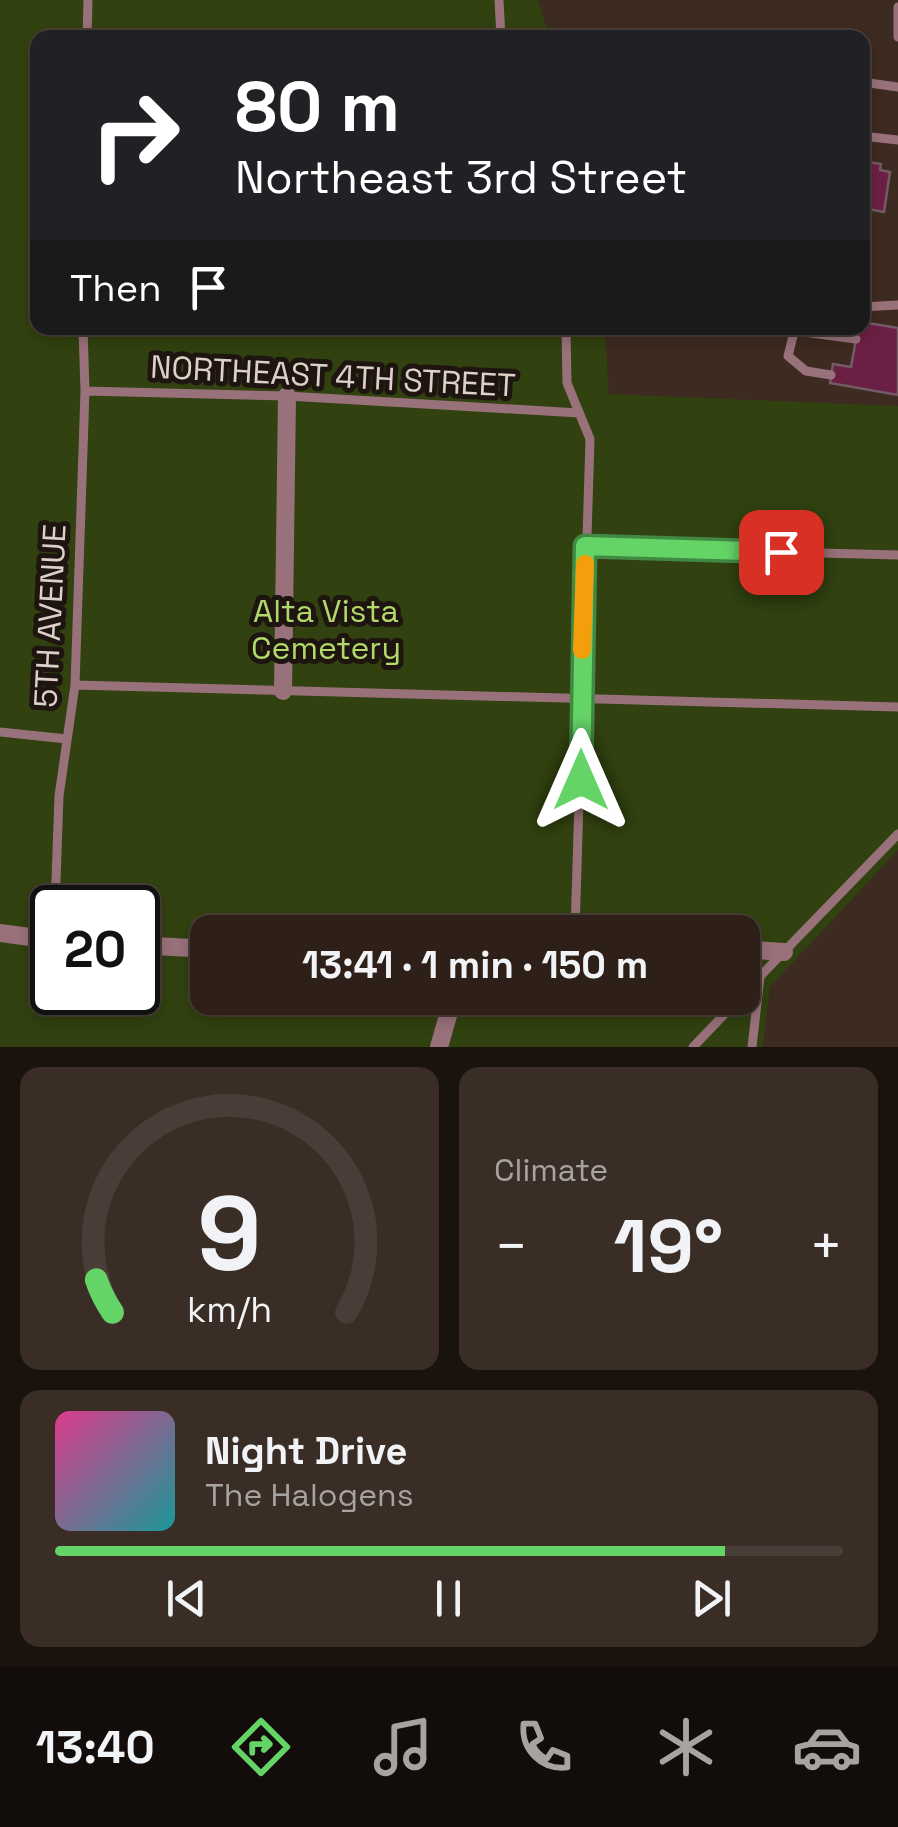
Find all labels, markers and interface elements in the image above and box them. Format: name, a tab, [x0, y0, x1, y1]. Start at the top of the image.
text: 80 m	[235, 62, 400, 151]
icon: right	[70, 70, 200, 200]
text: Northeast 3rd Street	[235, 149, 687, 206]
icon: arrive	[181, 260, 236, 315]
text: Then	[70, 264, 161, 312]
street label: NORTHEAST 4TH STREET	[149, 346, 517, 406]
pin	[739, 510, 824, 595]
street label: 5TH AVENUE	[25, 523, 75, 709]
icon: arrive	[754, 525, 809, 580]
park label: Alta Vista Cemetery	[251, 591, 401, 668]
position arrow	[529, 728, 633, 832]
speed limit sign: 20	[30, 885, 160, 1015]
text: 13:41 · 1 min · 150 m	[302, 941, 648, 989]
text: Climate	[494, 1150, 608, 1190]
text: 9	[197, 1168, 262, 1300]
text: 19°	[614, 1198, 723, 1294]
text: −	[494, 1211, 528, 1281]
text: +	[809, 1211, 843, 1281]
text: km/h	[187, 1287, 272, 1332]
text: Night Drive	[205, 1427, 407, 1475]
text: The Halogens	[205, 1475, 414, 1515]
icon: previous	[159, 1571, 214, 1626]
icon: pause	[421, 1571, 476, 1626]
icon: next	[684, 1571, 739, 1626]
icon: directions	[226, 1712, 296, 1782]
icon: music	[368, 1712, 438, 1782]
icon: phone	[509, 1712, 579, 1782]
icon: climate	[651, 1712, 721, 1782]
icon: car	[792, 1712, 862, 1782]
text: 13:40	[36, 1719, 155, 1776]

